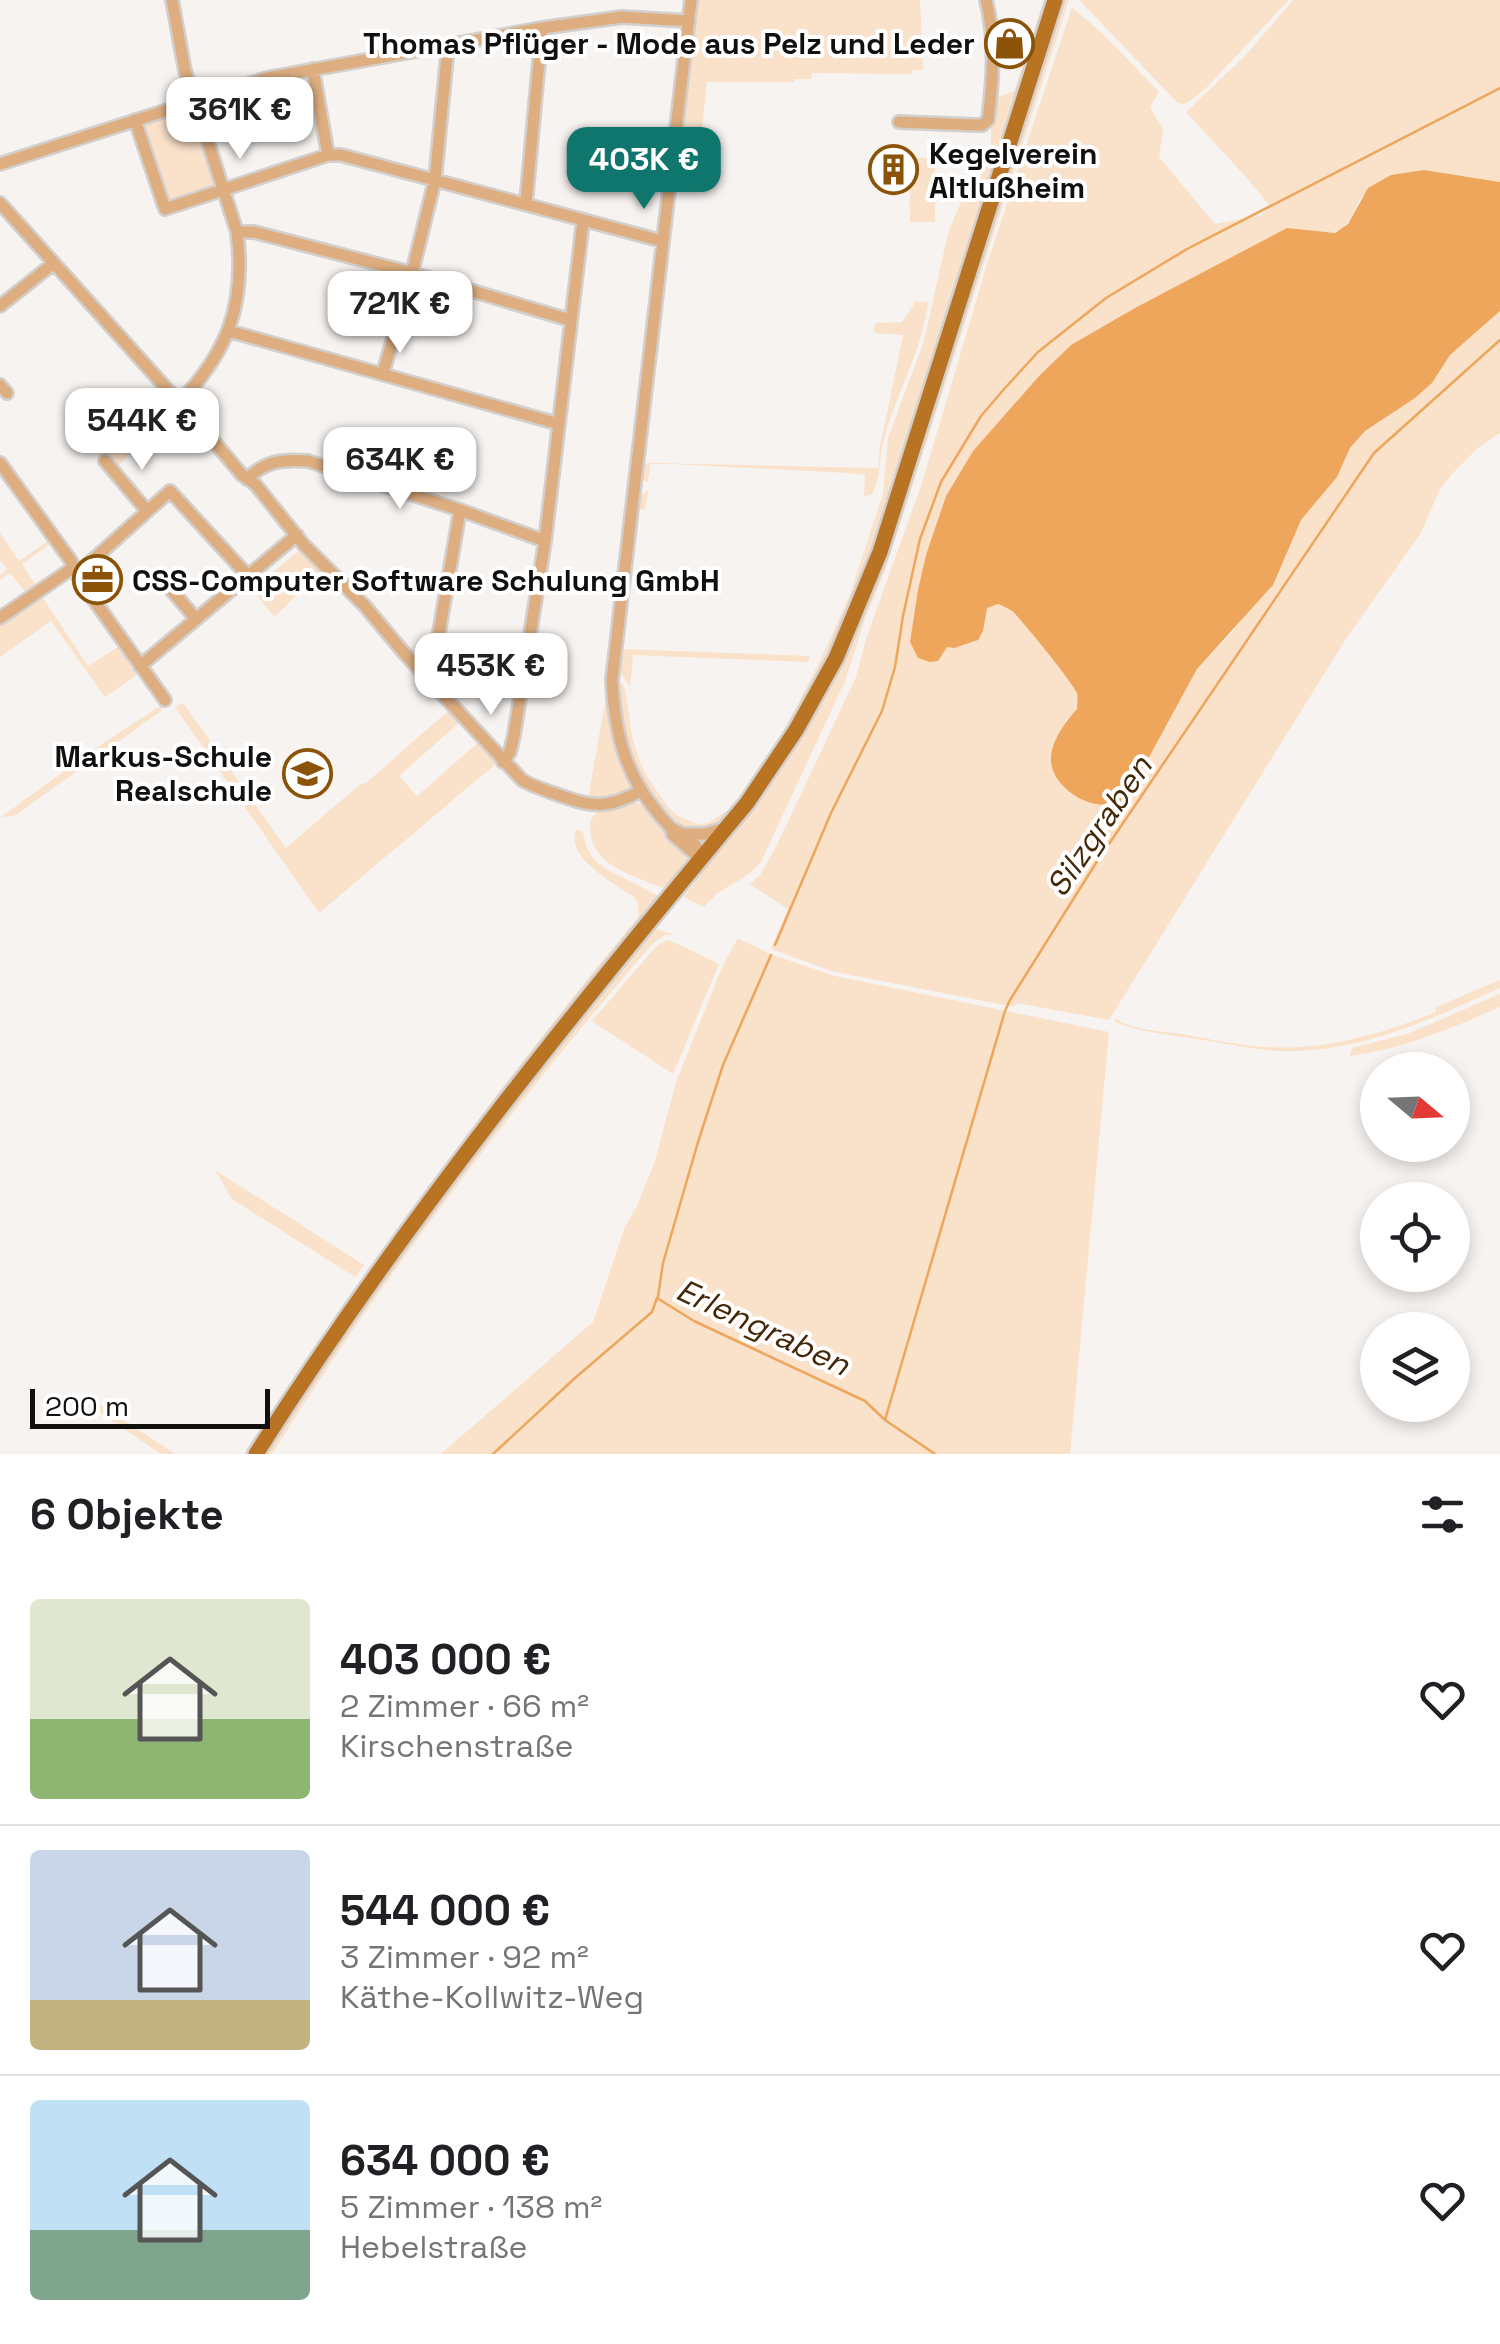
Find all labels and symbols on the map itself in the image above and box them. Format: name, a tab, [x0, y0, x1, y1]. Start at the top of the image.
shop icon: Thomas Pflüger - Mode aus Pelz und Leder	[984, 17, 1036, 69]
place label: Thomas Pflüger - Mode aus Pelz und Leder	[363, 24, 975, 63]
pin: 361K €	[159, 77, 321, 162]
pin: 403K €	[563, 127, 725, 212]
place label: Kegelverein Altlußheim	[929, 134, 1098, 207]
building icon: Kegelverein Altlußheim	[868, 144, 920, 196]
pin: 721K €	[319, 271, 481, 356]
pin: 544K €	[61, 388, 223, 473]
pin: 634K €	[319, 427, 481, 512]
office icon: CSS-Computer Software Schulung GmbH	[71, 554, 123, 606]
place label: CSS-Computer Software Schulung GmbH	[132, 561, 720, 600]
pin: 453K €	[410, 633, 572, 718]
place label: Markus-Schule Realschule	[54, 737, 272, 810]
school or university icon: Markus-Schule Realschule	[281, 747, 333, 799]
water label: Silzgraben	[1037, 747, 1161, 904]
north arrow	[1360, 1052, 1470, 1162]
water label: Erlengraben	[670, 1270, 857, 1385]
scale bar	[30, 1384, 270, 1428]

